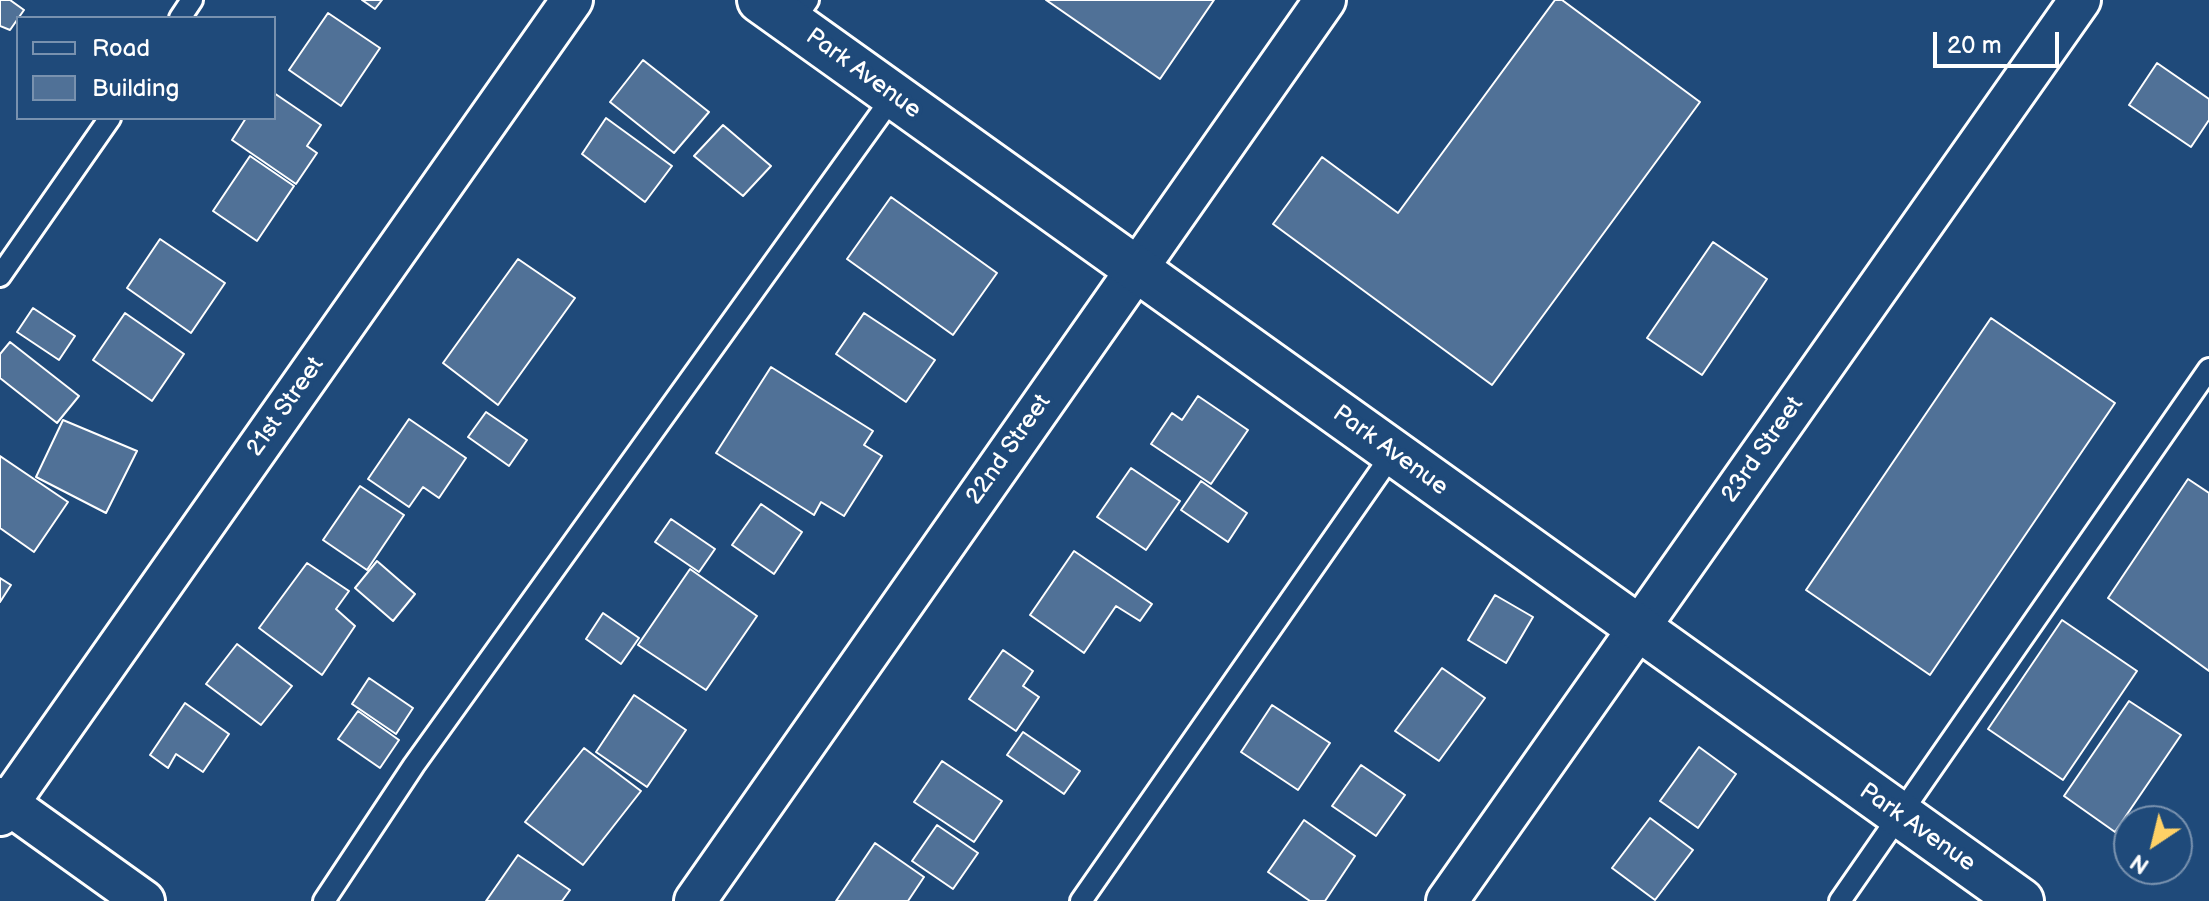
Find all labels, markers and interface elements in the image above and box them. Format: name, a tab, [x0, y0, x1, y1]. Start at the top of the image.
legend	[16, 16, 276, 120]
scale bar	[1937, 16, 2063, 66]
street label: Park Avenue	[800, 23, 926, 125]
text: 20 m	[1947, 31, 2002, 60]
text: Road	[92, 34, 150, 63]
text: Building	[92, 74, 179, 103]
street label: 21st Street	[241, 352, 331, 462]
street label: 22nd Street	[960, 389, 1058, 511]
street label: 23rd Street	[1716, 391, 1810, 509]
street label: Park Avenue	[1327, 400, 1453, 502]
street label: Park Avenue	[1853, 777, 1981, 879]
north arrow	[2113, 805, 2193, 885]
text: N	[2126, 848, 2155, 879]

